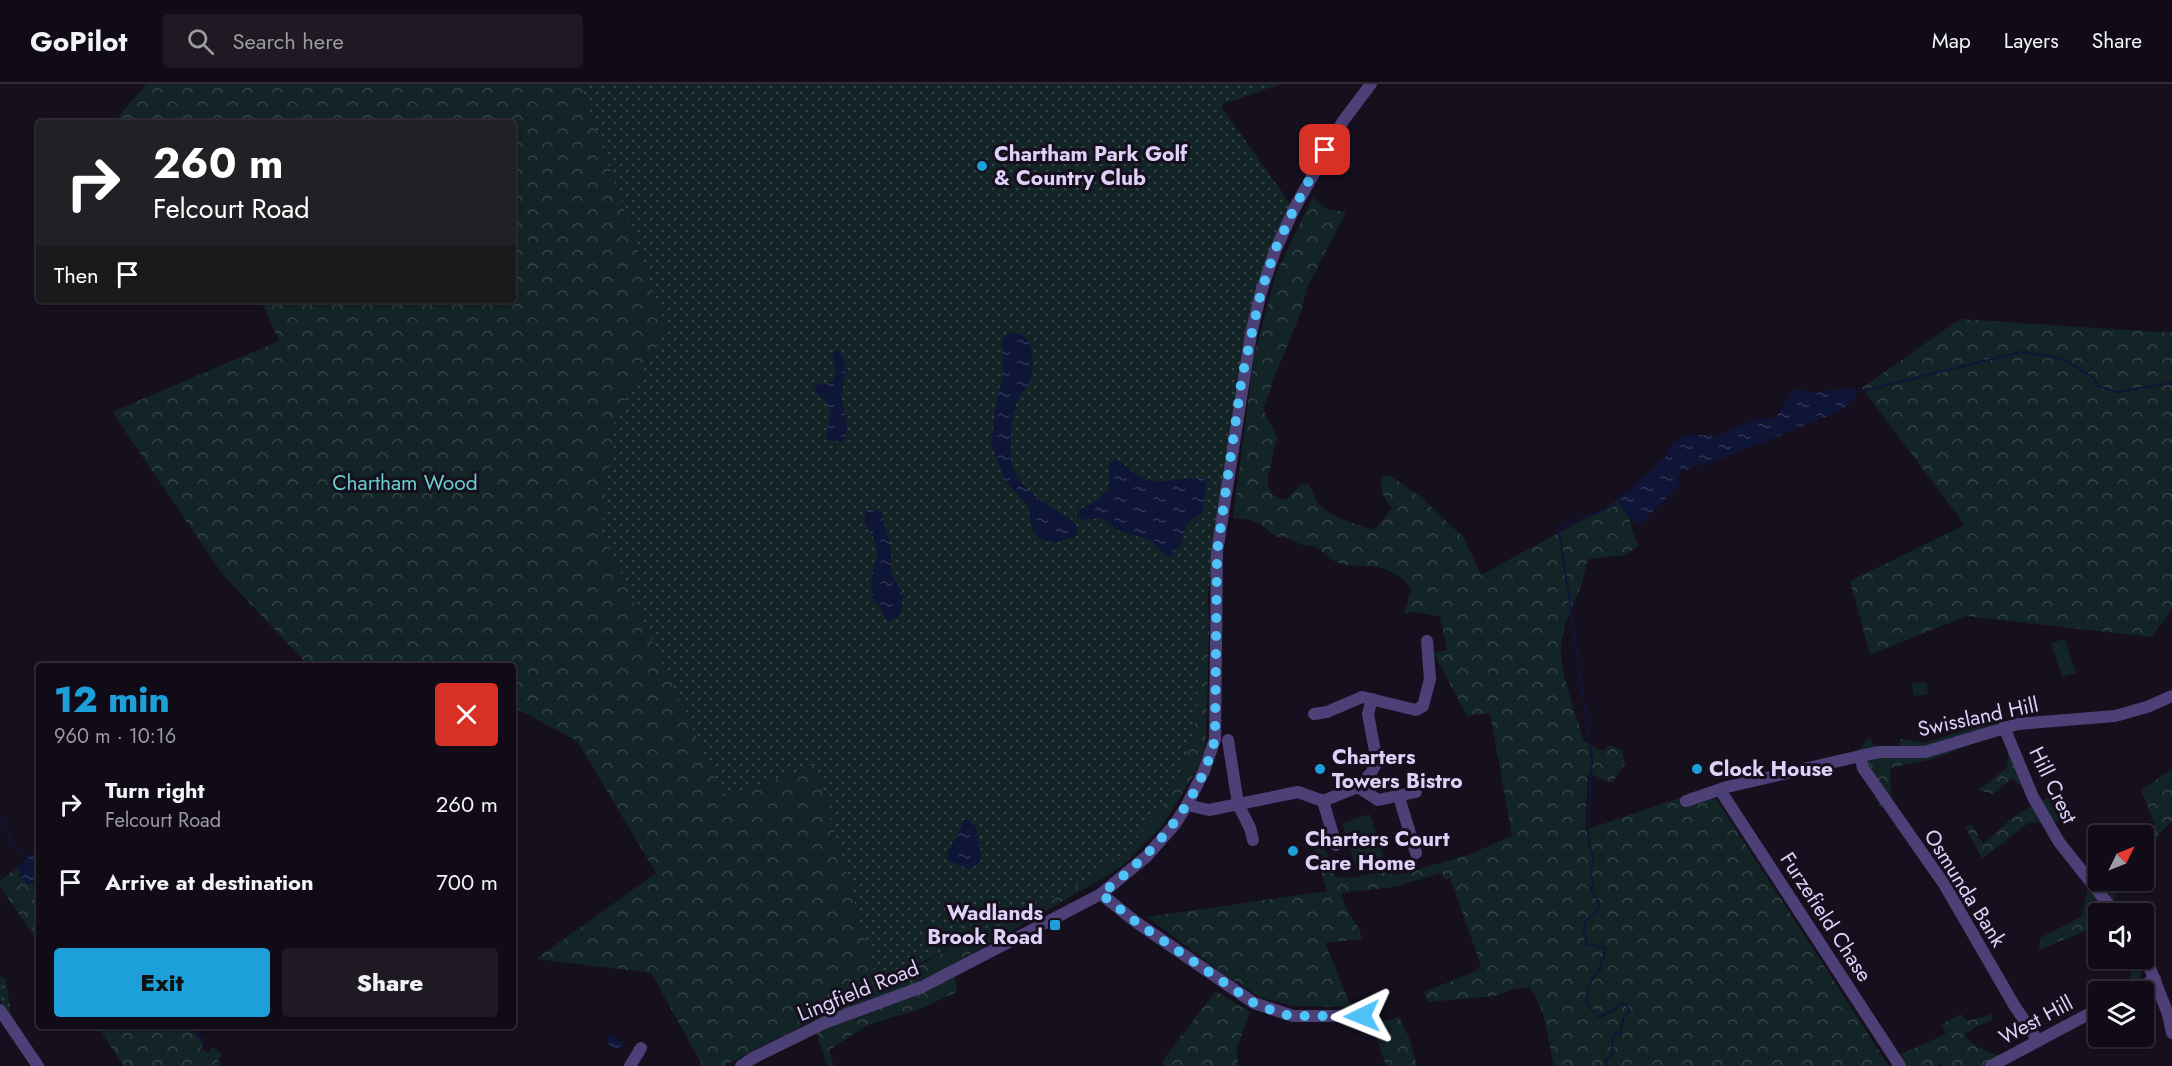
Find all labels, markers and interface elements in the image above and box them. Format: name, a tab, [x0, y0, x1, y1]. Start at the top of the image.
search box	[163, 14, 583, 68]
text: GoPilot	[30, 21, 127, 62]
icon: search	[184, 25, 217, 58]
text: Search here	[232, 25, 344, 57]
text: Map	[1932, 26, 1971, 56]
text: Layers	[2004, 26, 2059, 56]
text: Share	[2092, 26, 2142, 56]
pin	[1299, 124, 1350, 175]
text: 260 m	[153, 133, 284, 194]
icon: arrive	[1308, 133, 1341, 166]
place label: Chartham Park Golf & Country Club	[994, 139, 1188, 193]
icon: right	[54, 144, 132, 222]
marker: Chartham Park Golf & Country Club	[975, 159, 989, 173]
text: Felcourt Road	[153, 189, 310, 228]
icon: arrive	[111, 258, 144, 291]
text: Then	[54, 259, 99, 291]
park label: Chartham Wood	[332, 468, 478, 498]
text: 12 min	[54, 673, 170, 725]
button: close	[435, 683, 498, 746]
street label: Swissland Hill	[1915, 690, 2041, 744]
text: 960 m · 10:16	[54, 722, 176, 751]
place label: Charters Towers Bistro	[1332, 742, 1463, 796]
street label: Hill Crest	[2022, 742, 2084, 828]
place label: Clock House	[1709, 754, 1833, 784]
marker: Charters Towers Bistro	[1313, 762, 1327, 776]
marker: Clock House	[1690, 762, 1704, 776]
text: Turn right	[105, 774, 205, 806]
icon: right	[54, 788, 87, 821]
text: 260 m	[436, 788, 498, 820]
text: Felcourt Road	[105, 806, 221, 835]
street label: Osmunda Bank	[1917, 823, 2014, 953]
place label: Charters Court Care Home	[1305, 824, 1450, 878]
north arrow	[2088, 825, 2154, 891]
map controls	[2088, 825, 2154, 1047]
marker: Charters Court Care Home	[1286, 844, 1300, 858]
street label: Furzefield Chase	[1773, 846, 1879, 988]
icon: arrive	[54, 866, 87, 899]
text: Arrive at destination	[105, 866, 314, 898]
text: 700 m	[436, 866, 498, 898]
place label: Wadlands Brook Road	[927, 898, 1043, 952]
button: sound	[2088, 903, 2154, 969]
marker: Wadlands Brook Road	[1048, 918, 1062, 932]
button: Exit	[54, 948, 270, 1017]
button: Share	[282, 948, 498, 1017]
street label: Lingfield Road	[793, 953, 923, 1029]
button: layers	[2088, 981, 2154, 1047]
position arrow	[1330, 984, 1394, 1048]
street label: West Hill	[1994, 988, 2078, 1052]

